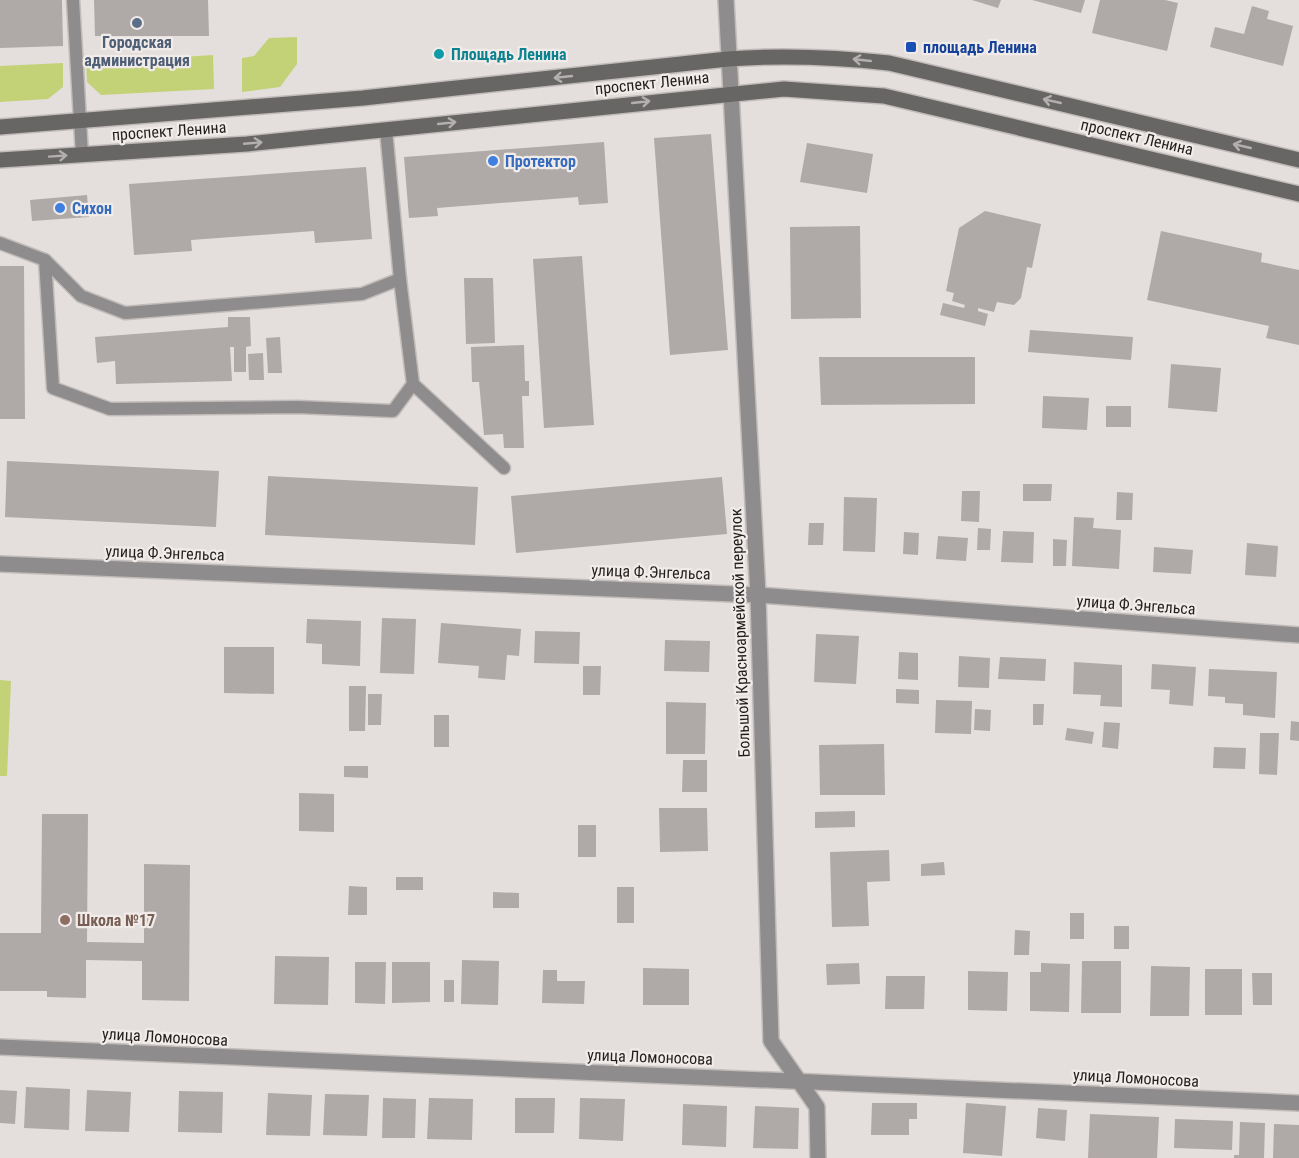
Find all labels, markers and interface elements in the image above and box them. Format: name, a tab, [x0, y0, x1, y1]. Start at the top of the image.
marker: Городская администрация	[130, 16, 144, 30]
place label: Городская администрация	[84, 33, 190, 70]
place label: площадь Ленина	[923, 38, 1037, 57]
marker: площадь Ленина	[904, 40, 918, 54]
place label: Площадь Ленина	[451, 45, 567, 64]
marker: Площадь Ленина	[432, 47, 446, 61]
one-way arrow	[852, 55, 872, 66]
street label: проспект Ленина	[594, 68, 710, 98]
one-way arrow	[554, 72, 574, 83]
one-way arrow	[1043, 95, 1062, 107]
one-way arrow	[630, 96, 650, 107]
street label: проспект Ленина	[1079, 115, 1195, 159]
one-way arrow	[436, 117, 456, 128]
street label: проспект Ленина	[111, 118, 227, 144]
one-way arrow	[242, 137, 262, 148]
one-way arrow	[1233, 140, 1252, 152]
one-way arrow	[48, 151, 68, 162]
place label: Протектор	[505, 152, 576, 171]
marker: Протектор	[486, 154, 500, 168]
place label: Сихон	[72, 199, 112, 218]
marker: Сихон	[53, 201, 67, 215]
street label: Большой Красноармейской переулок	[726, 508, 754, 758]
street label: улица Ф.Энгельса	[105, 541, 225, 565]
street label: улица Ф.Энгельса	[591, 560, 711, 584]
street label: улица Ф.Энгельса	[1076, 591, 1196, 619]
place label: Школа №17	[77, 911, 155, 930]
marker: Школа №17	[58, 913, 72, 927]
street label: улица Ломоносова	[102, 1024, 228, 1050]
street label: улица Ломоносова	[587, 1045, 713, 1069]
street label: улица Ломоносова	[1073, 1065, 1199, 1091]

